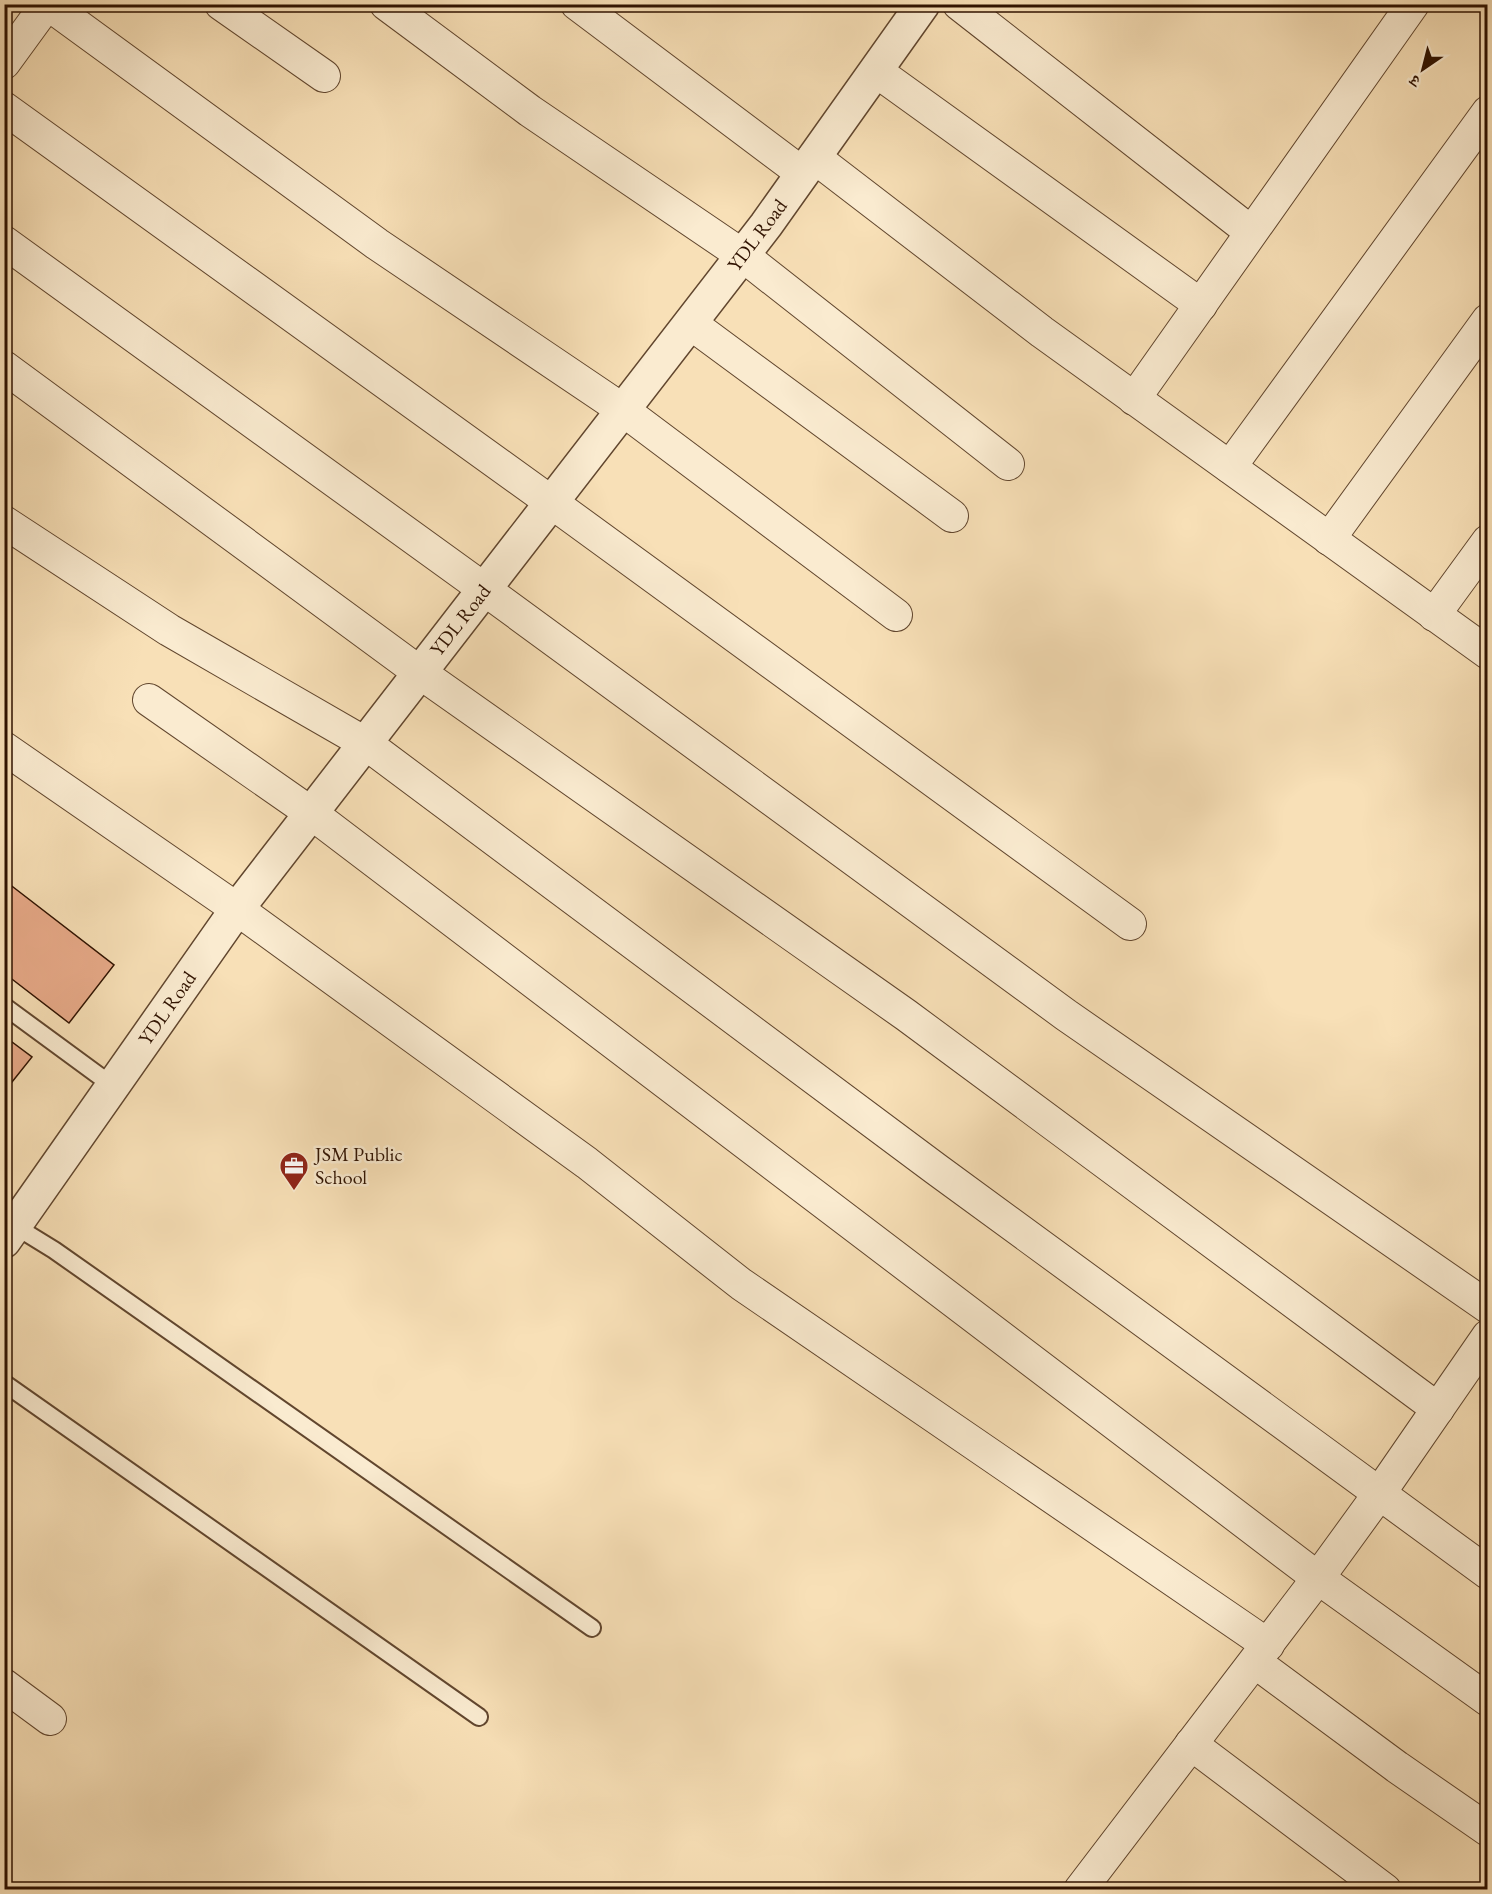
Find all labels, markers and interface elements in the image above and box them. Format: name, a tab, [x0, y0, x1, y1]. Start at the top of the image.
north arrow	[1393, 39, 1453, 99]
text: उ	[1404, 69, 1425, 92]
street label: YDL Road	[721, 193, 793, 276]
street label: YDL Road	[424, 578, 497, 661]
street label: YDL Road	[132, 965, 202, 1050]
place label: JSM Public School	[313, 1141, 403, 1190]
office icon: JSM Public School	[278, 1150, 310, 1192]

